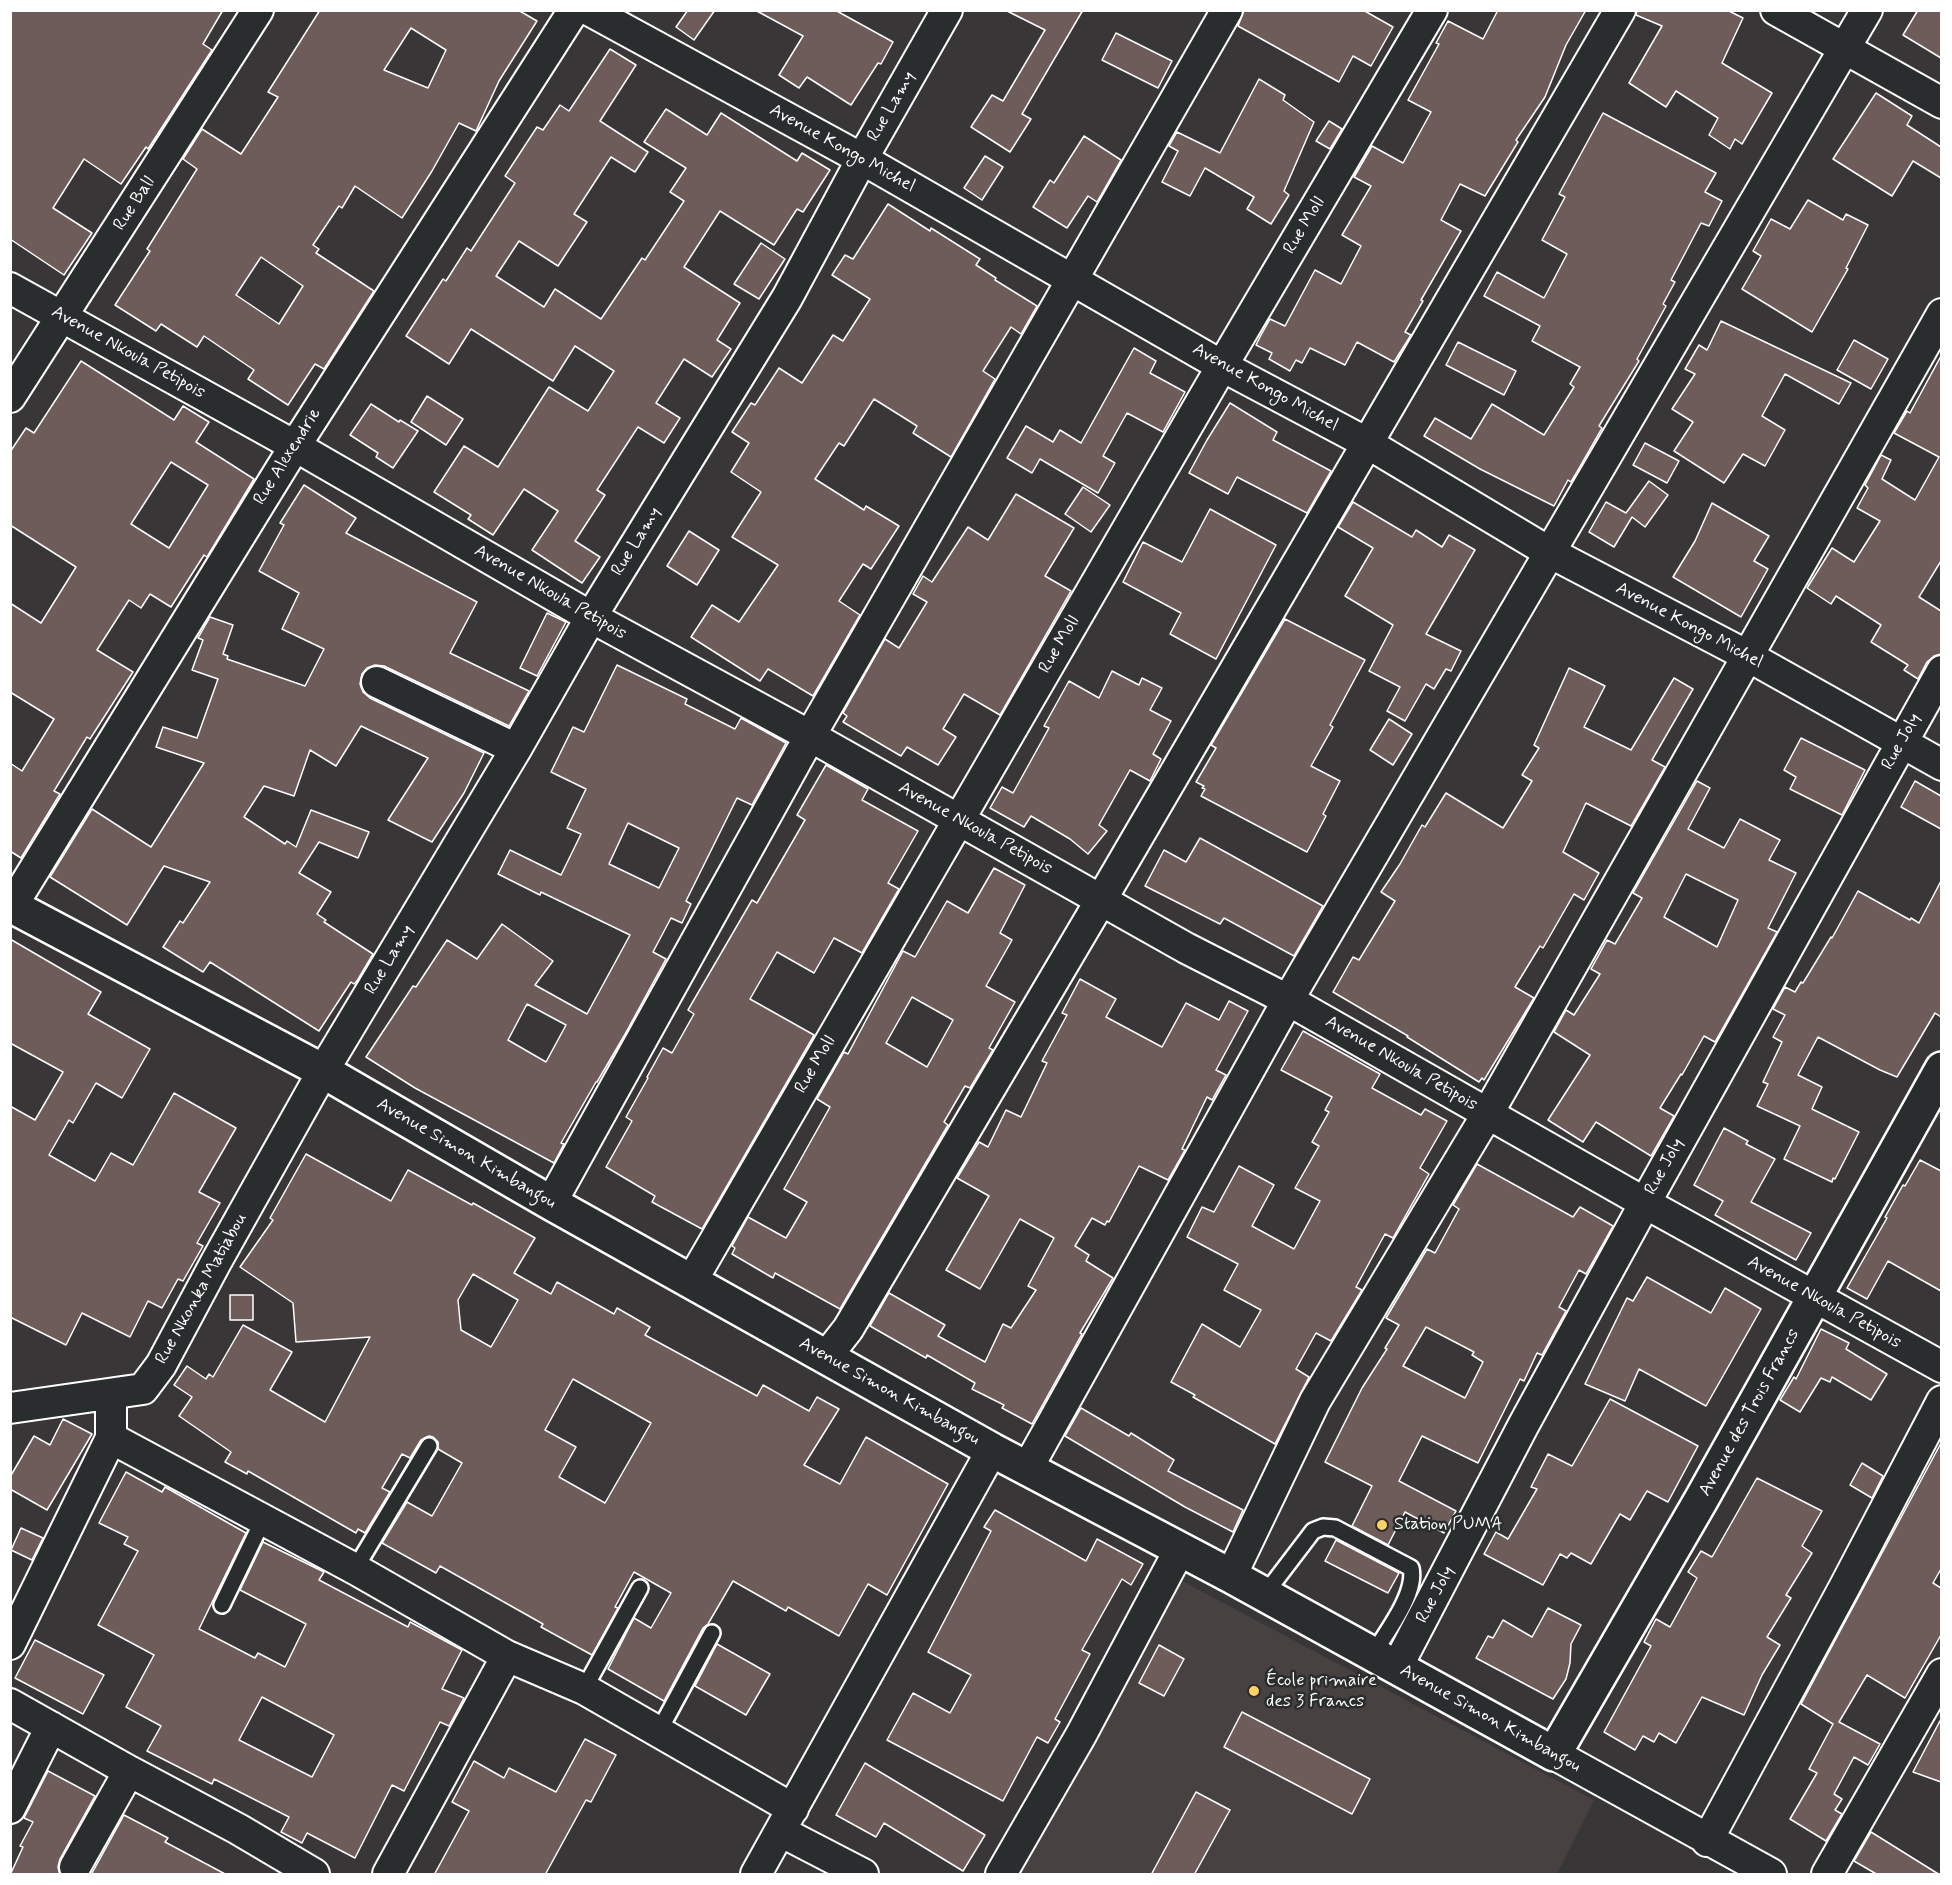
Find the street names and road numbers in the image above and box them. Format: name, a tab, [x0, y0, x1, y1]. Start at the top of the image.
street label: Rue Lamy	[863, 68, 921, 146]
street label: Avenue Kongo Michel	[765, 100, 919, 198]
street label: Rue Ball	[110, 173, 160, 235]
street label: Rue Moll	[1280, 193, 1330, 259]
street label: Avenue Nkoula Petipois	[47, 302, 209, 404]
street label: Avenue Kongo Michel	[1188, 339, 1342, 437]
street label: Rue Alexendrie	[250, 404, 326, 510]
street label: Rue Lamy	[607, 503, 667, 581]
street label: Avenue Nkoula Petipois	[470, 541, 630, 645]
street label: Avenue Kongo Michel	[1612, 578, 1766, 674]
street label: Rue Moll	[1035, 612, 1085, 678]
street label: Rue Joly	[1878, 710, 1926, 774]
street label: Avenue Nkoula Petipois	[894, 778, 1056, 880]
street label: Rue Lamy	[361, 921, 419, 999]
street label: Avenue Nkoula Petipois	[1321, 1012, 1481, 1116]
street label: Rue Moll	[791, 1032, 841, 1098]
street label: Avenue Simon Kimbangou	[373, 1094, 559, 1214]
street label: Rue Joly	[1641, 1135, 1689, 1199]
street label: Rue Nkonka Matiabou	[151, 1209, 253, 1369]
street label: Avenue Nkoula Petipois	[1743, 1252, 1905, 1354]
street label: Avenue des Trois Francs	[1695, 1325, 1805, 1501]
street label: Avenue Simon Kimbangou	[795, 1333, 983, 1451]
street label: Rue Joly	[1412, 1563, 1460, 1627]
street label: Avenue Simon Kimbangou	[1396, 1660, 1584, 1778]

